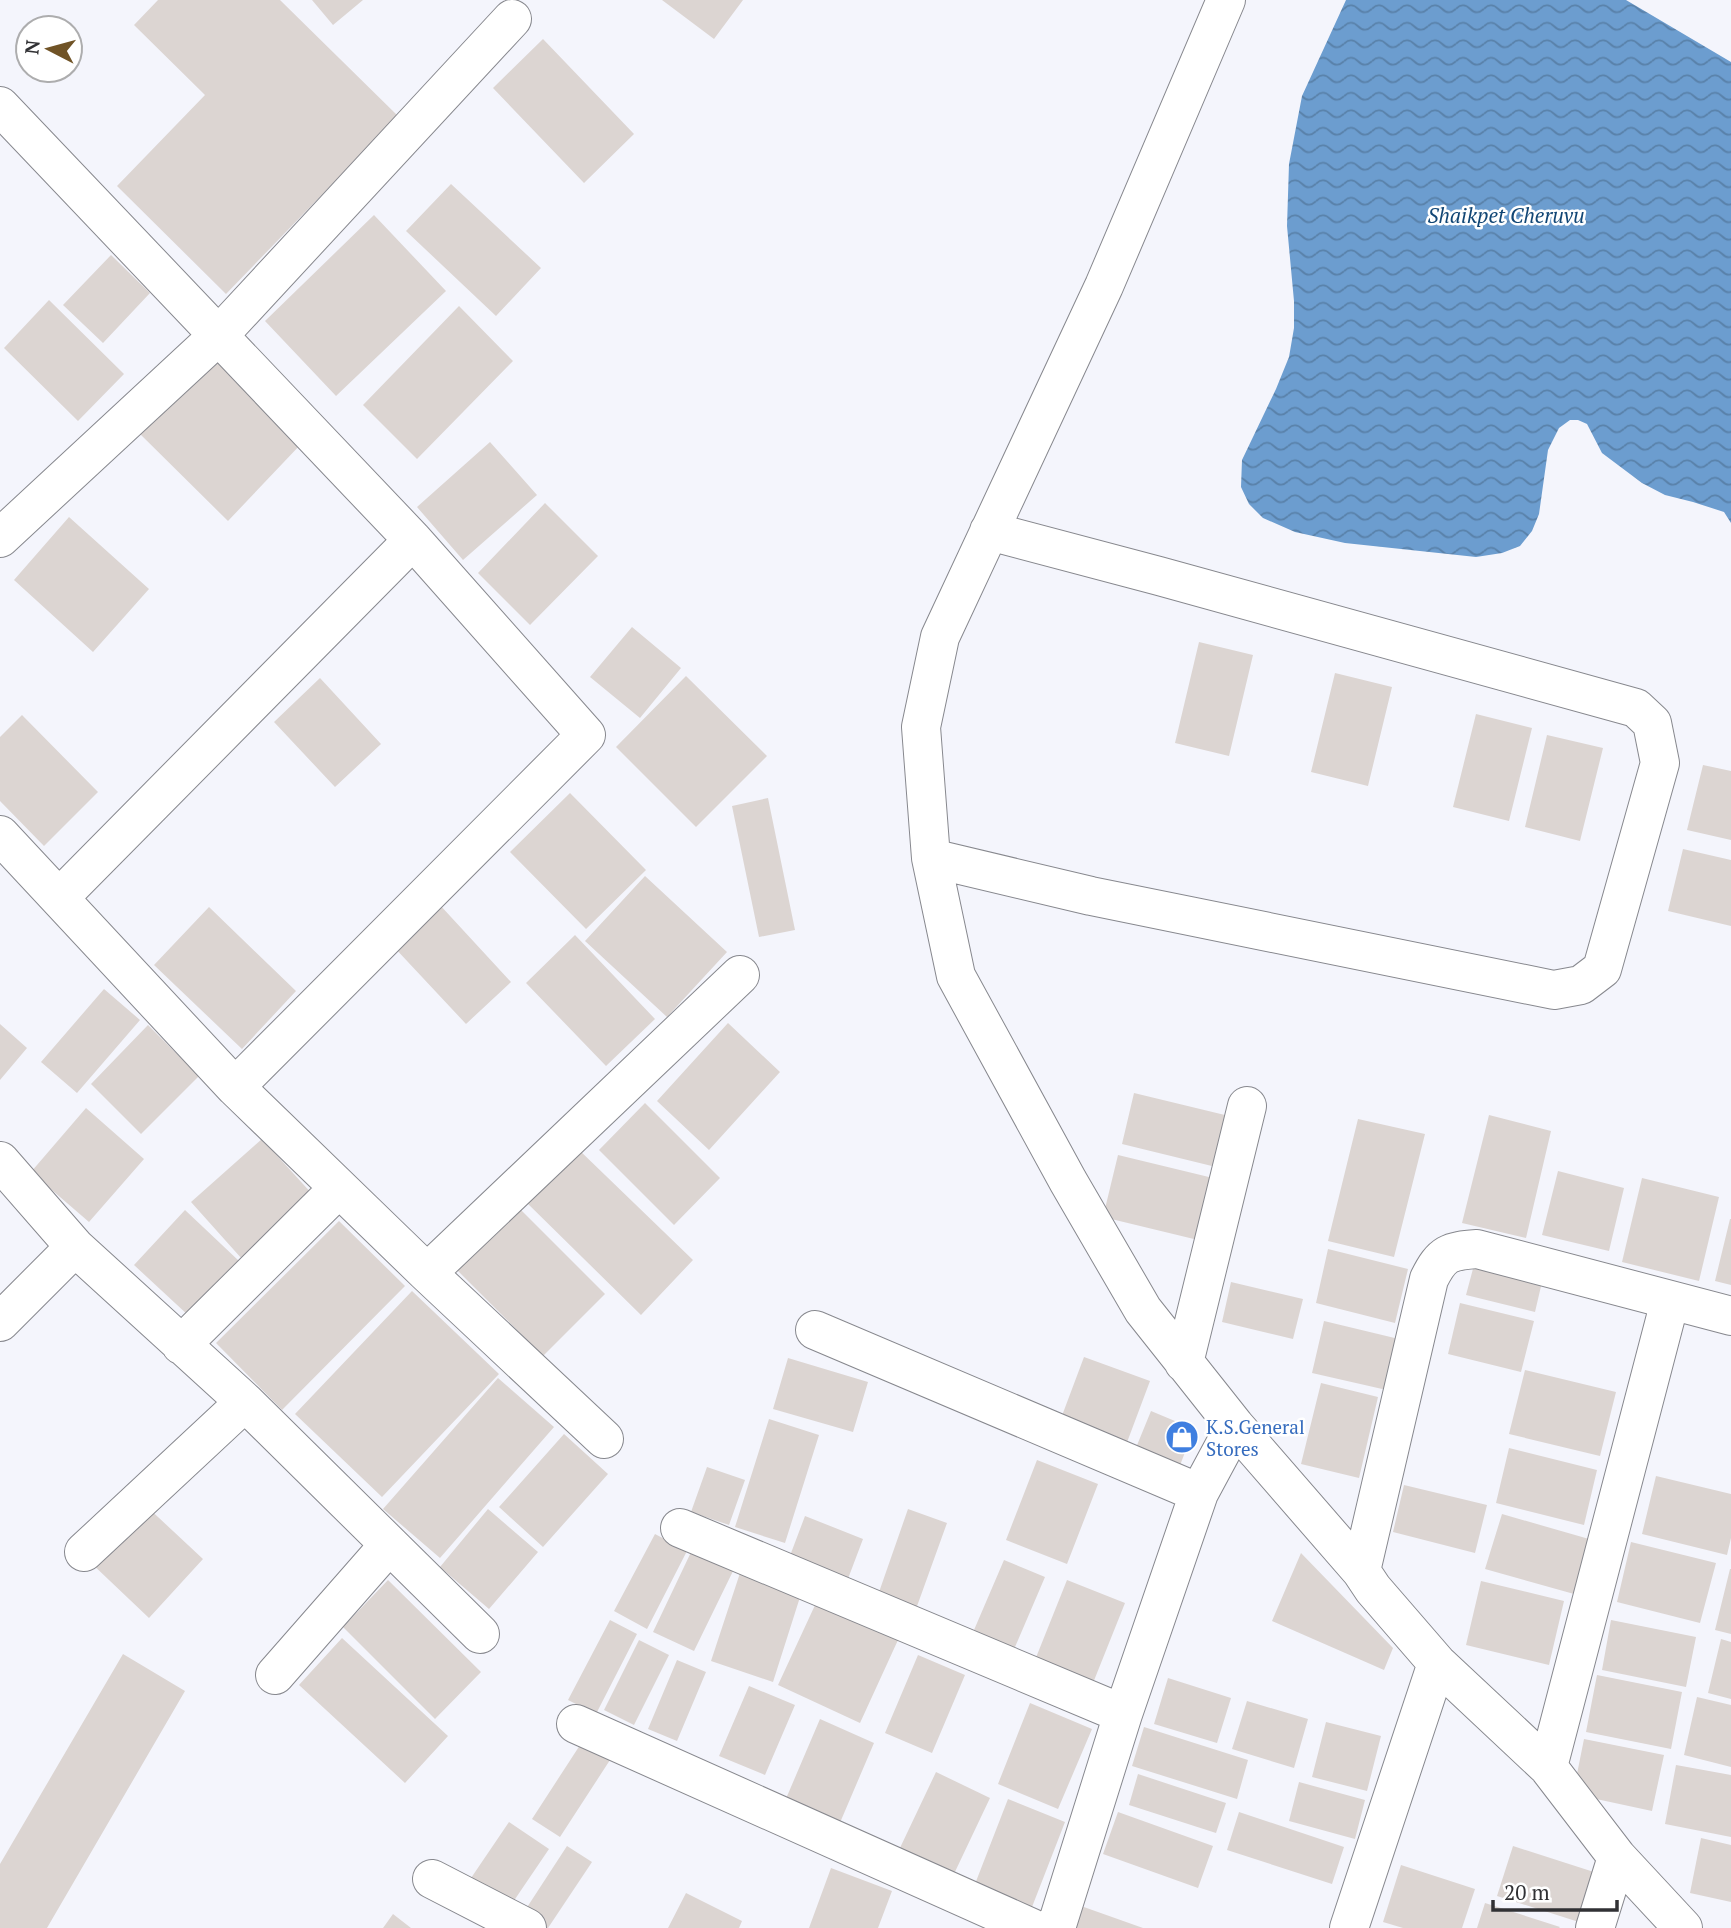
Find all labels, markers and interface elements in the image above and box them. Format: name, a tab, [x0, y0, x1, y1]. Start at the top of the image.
north arrow	[14, 14, 84, 84]
text: N	[18, 38, 45, 56]
water label: Shaikpet Cheruvu	[1427, 201, 1585, 229]
place label: K.S.General Stores	[1206, 1414, 1305, 1461]
shop icon: K.S.General Stores	[1163, 1418, 1201, 1456]
scale bar	[1493, 1868, 1617, 1912]
text: 20 m	[1504, 1878, 1550, 1906]

